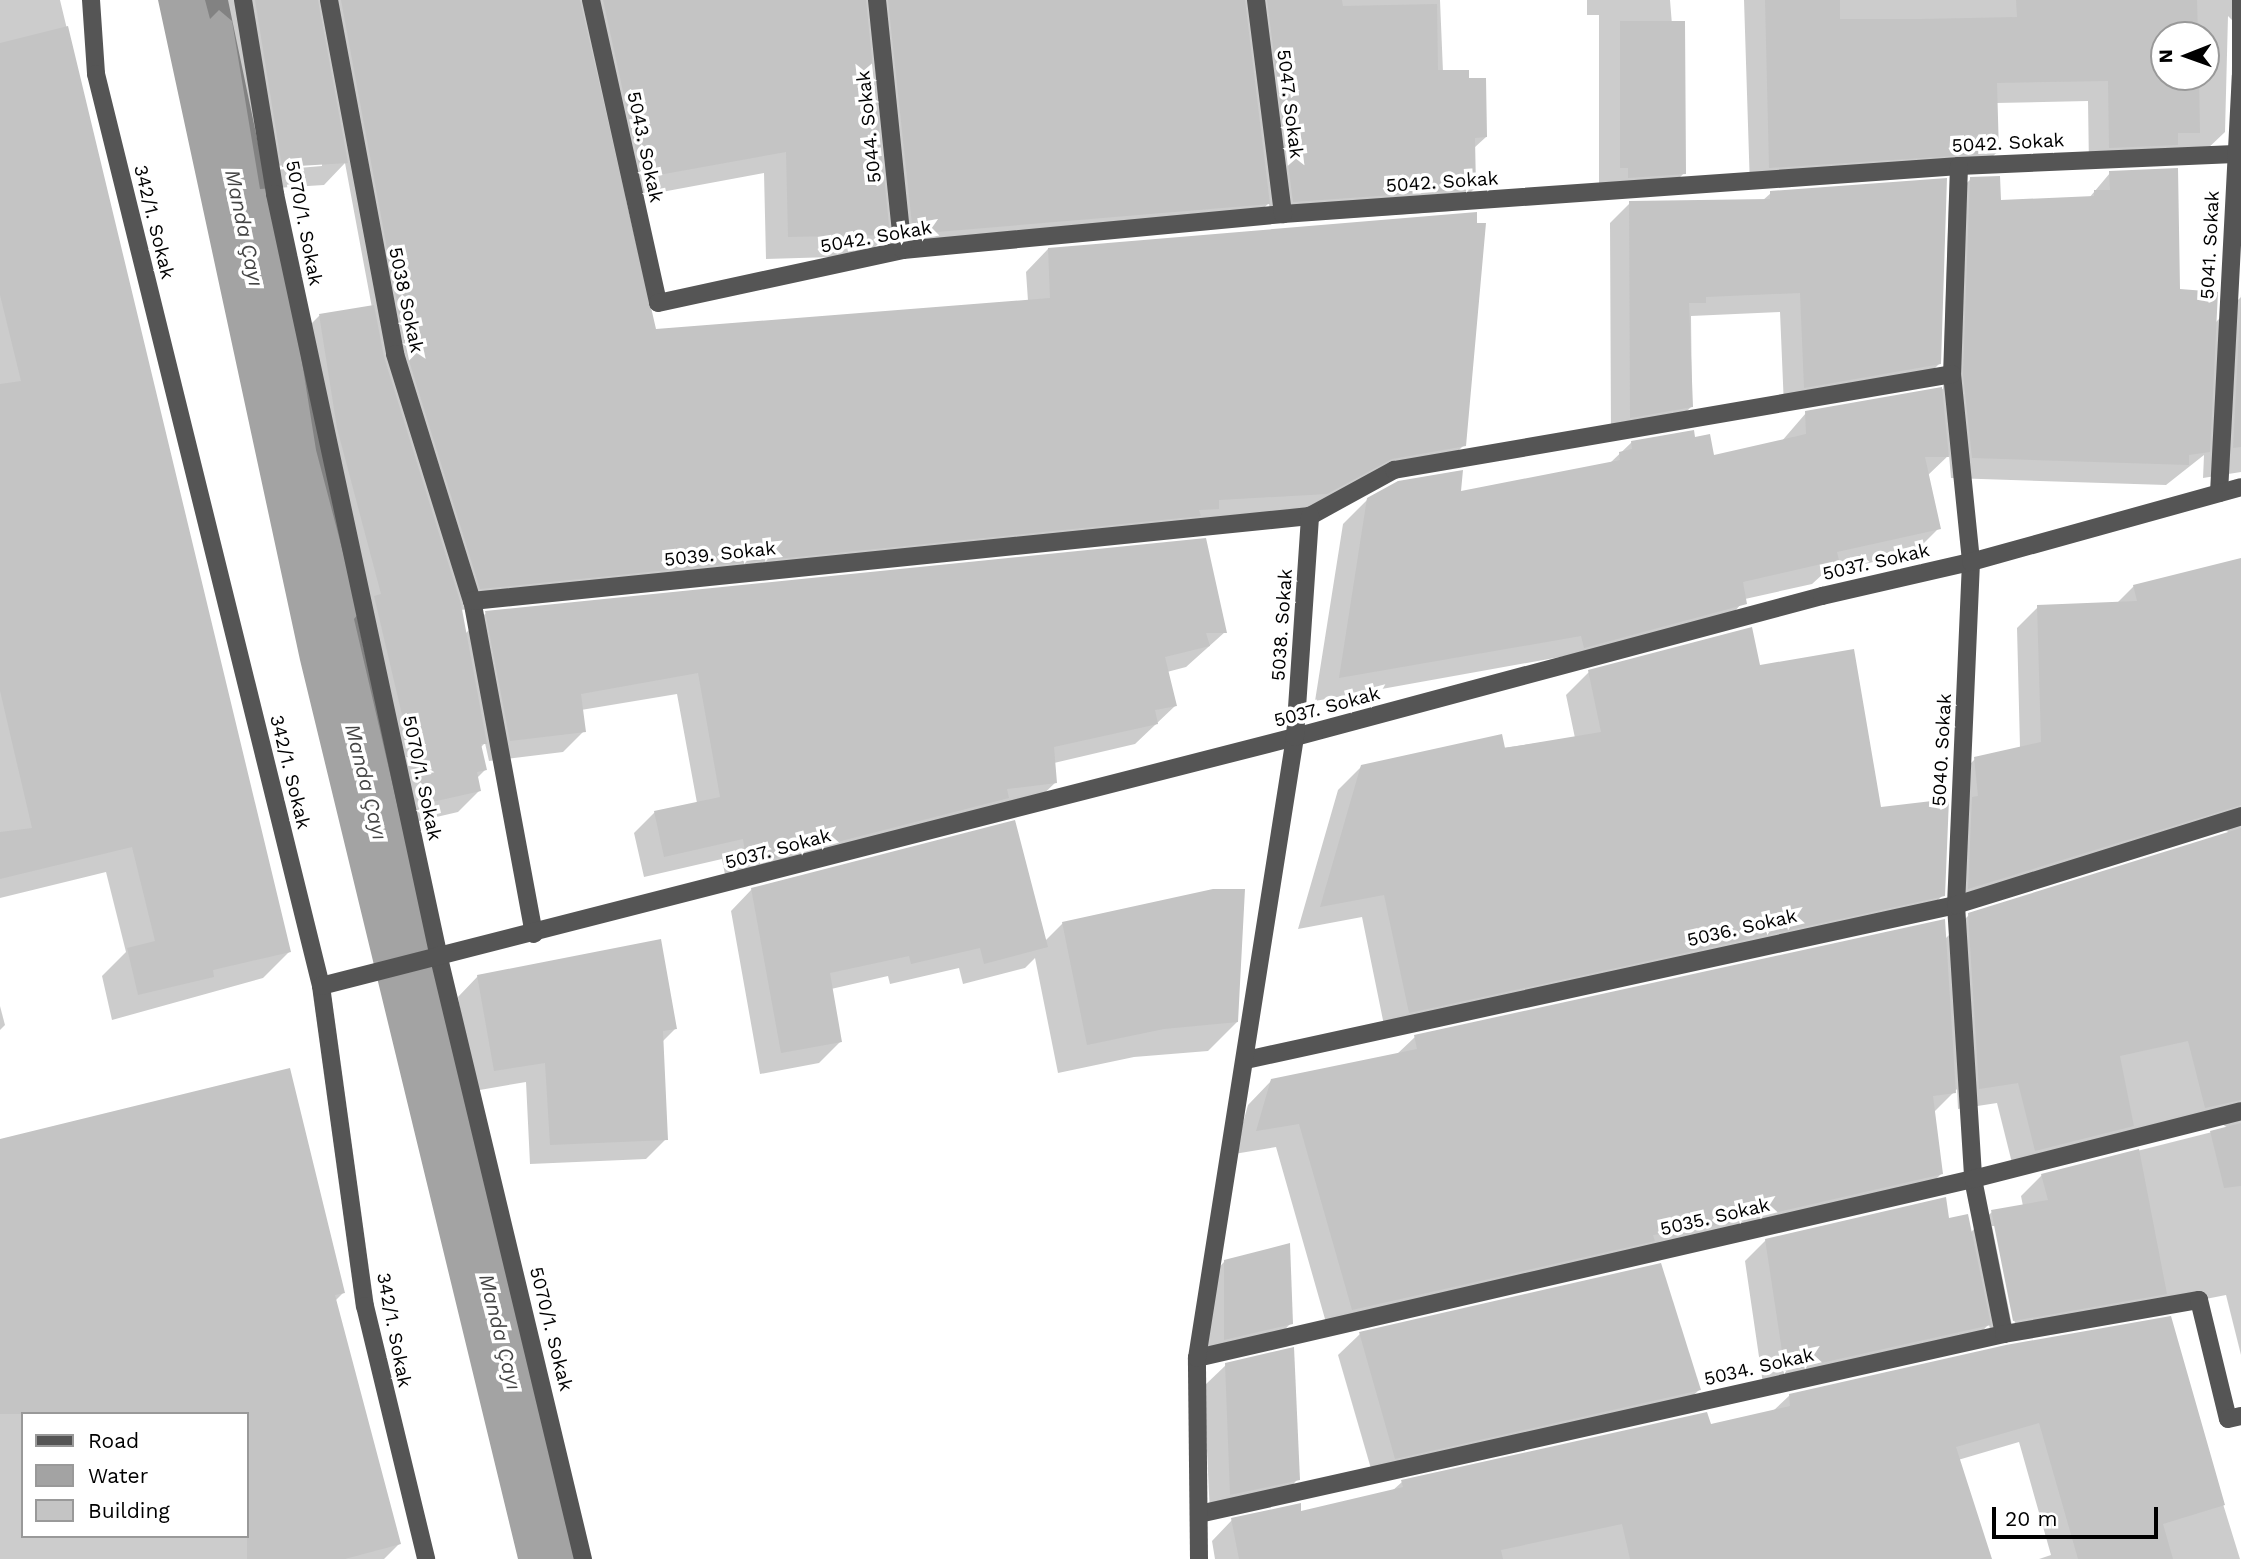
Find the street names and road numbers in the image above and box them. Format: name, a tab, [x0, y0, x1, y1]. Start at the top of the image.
street label: 5047. Sokak	[1272, 48, 1308, 160]
street label: 5044. Sokak	[852, 70, 886, 184]
street label: 5043. Sokak	[622, 89, 668, 205]
street label: 5042. Sokak	[1951, 129, 2065, 157]
street label: 5070/1. Sokak	[281, 158, 327, 288]
street label: 342/1. Sokak	[129, 163, 179, 281]
street label: 5042. Sokak	[1385, 167, 1499, 197]
street label: 5041. Sokak	[2196, 190, 2224, 300]
street label: 5042. Sokak	[818, 216, 934, 258]
street label: 5038 Sokak	[384, 245, 428, 355]
street label: 5039. Sokak	[663, 537, 777, 571]
street label: 5037. Sokak	[1820, 539, 1932, 585]
street label: 5038. Sokak	[1267, 568, 1297, 682]
street label: 5037. Sokak	[1271, 682, 1383, 732]
street label: 5040. Sokak	[1928, 693, 1956, 807]
street label: 342/1. Sokak	[265, 713, 315, 831]
street label: 5070/1. Sokak	[398, 713, 446, 843]
street label: 5037. Sokak	[722, 824, 834, 874]
street label: 5036. Sokak	[1685, 904, 1799, 952]
street label: 5035. Sokak	[1658, 1193, 1772, 1241]
street label: 5070/1. Sokak	[525, 1264, 577, 1394]
street label: 342/1. Sokak	[372, 1271, 416, 1389]
street label: 5034. Sokak	[1702, 1343, 1816, 1391]

